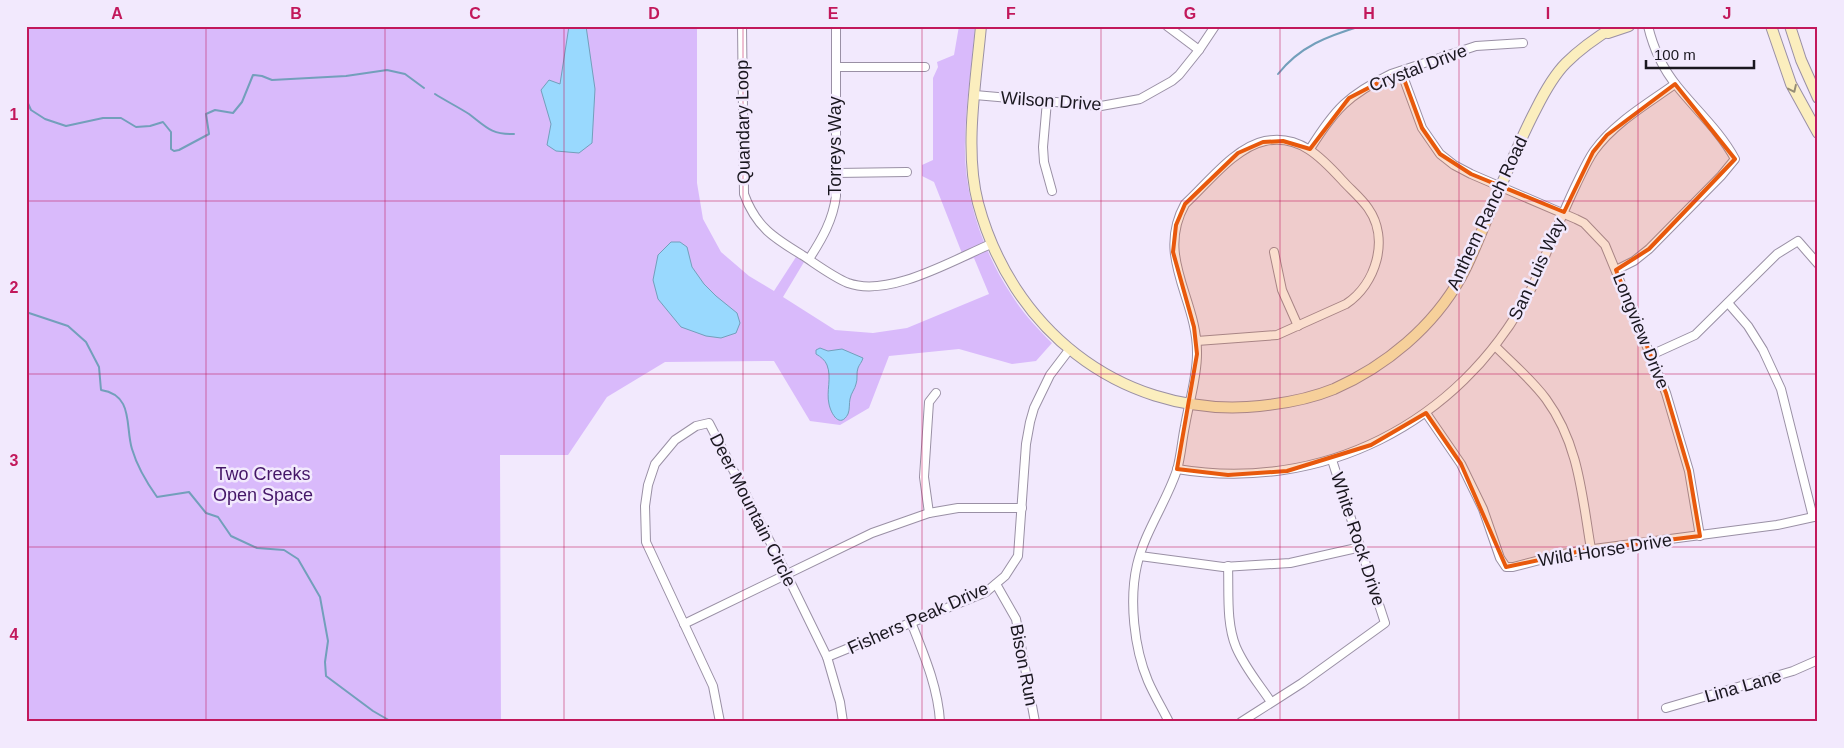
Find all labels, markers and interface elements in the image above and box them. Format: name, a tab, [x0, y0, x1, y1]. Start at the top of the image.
text: A	[111, 5, 123, 22]
text: B	[290, 5, 302, 22]
text: C	[469, 5, 481, 22]
text: D	[648, 5, 660, 22]
text: E	[828, 5, 839, 22]
text: F	[1006, 5, 1016, 22]
text: G	[1184, 5, 1196, 22]
text: H	[1363, 5, 1375, 22]
text: I	[1546, 5, 1550, 22]
text: J	[1723, 5, 1731, 22]
scale bar	[1646, 38, 1754, 70]
street label: Crystal Drive	[1366, 40, 1470, 96]
text: 100 m	[1654, 46, 1696, 63]
street label: Quandary Loop	[732, 60, 754, 184]
one-way arrow	[1787, 84, 1798, 93]
street label: Wilson Drive	[1000, 88, 1102, 114]
street label: Torreys Way	[825, 96, 845, 196]
text: 1	[10, 106, 19, 123]
street label: Anthem Ranch Road	[1443, 133, 1531, 293]
street label: San Luis Way	[1505, 215, 1569, 323]
street label: Longview Drive	[1609, 270, 1673, 392]
text: 2	[10, 279, 19, 296]
street label: Deer Mountain Circle	[706, 430, 800, 590]
text: 3	[10, 452, 19, 469]
park label: Two Creeks Open Space	[213, 464, 313, 505]
street label: White Rock Drive	[1327, 470, 1389, 608]
street label: Wild Horse Drive	[1537, 530, 1673, 570]
street label: Fishers Peak Drive	[844, 578, 992, 658]
street label: Bison Run	[1006, 622, 1042, 708]
text: 4	[10, 626, 19, 643]
street label: Lina Lane	[1702, 665, 1784, 707]

